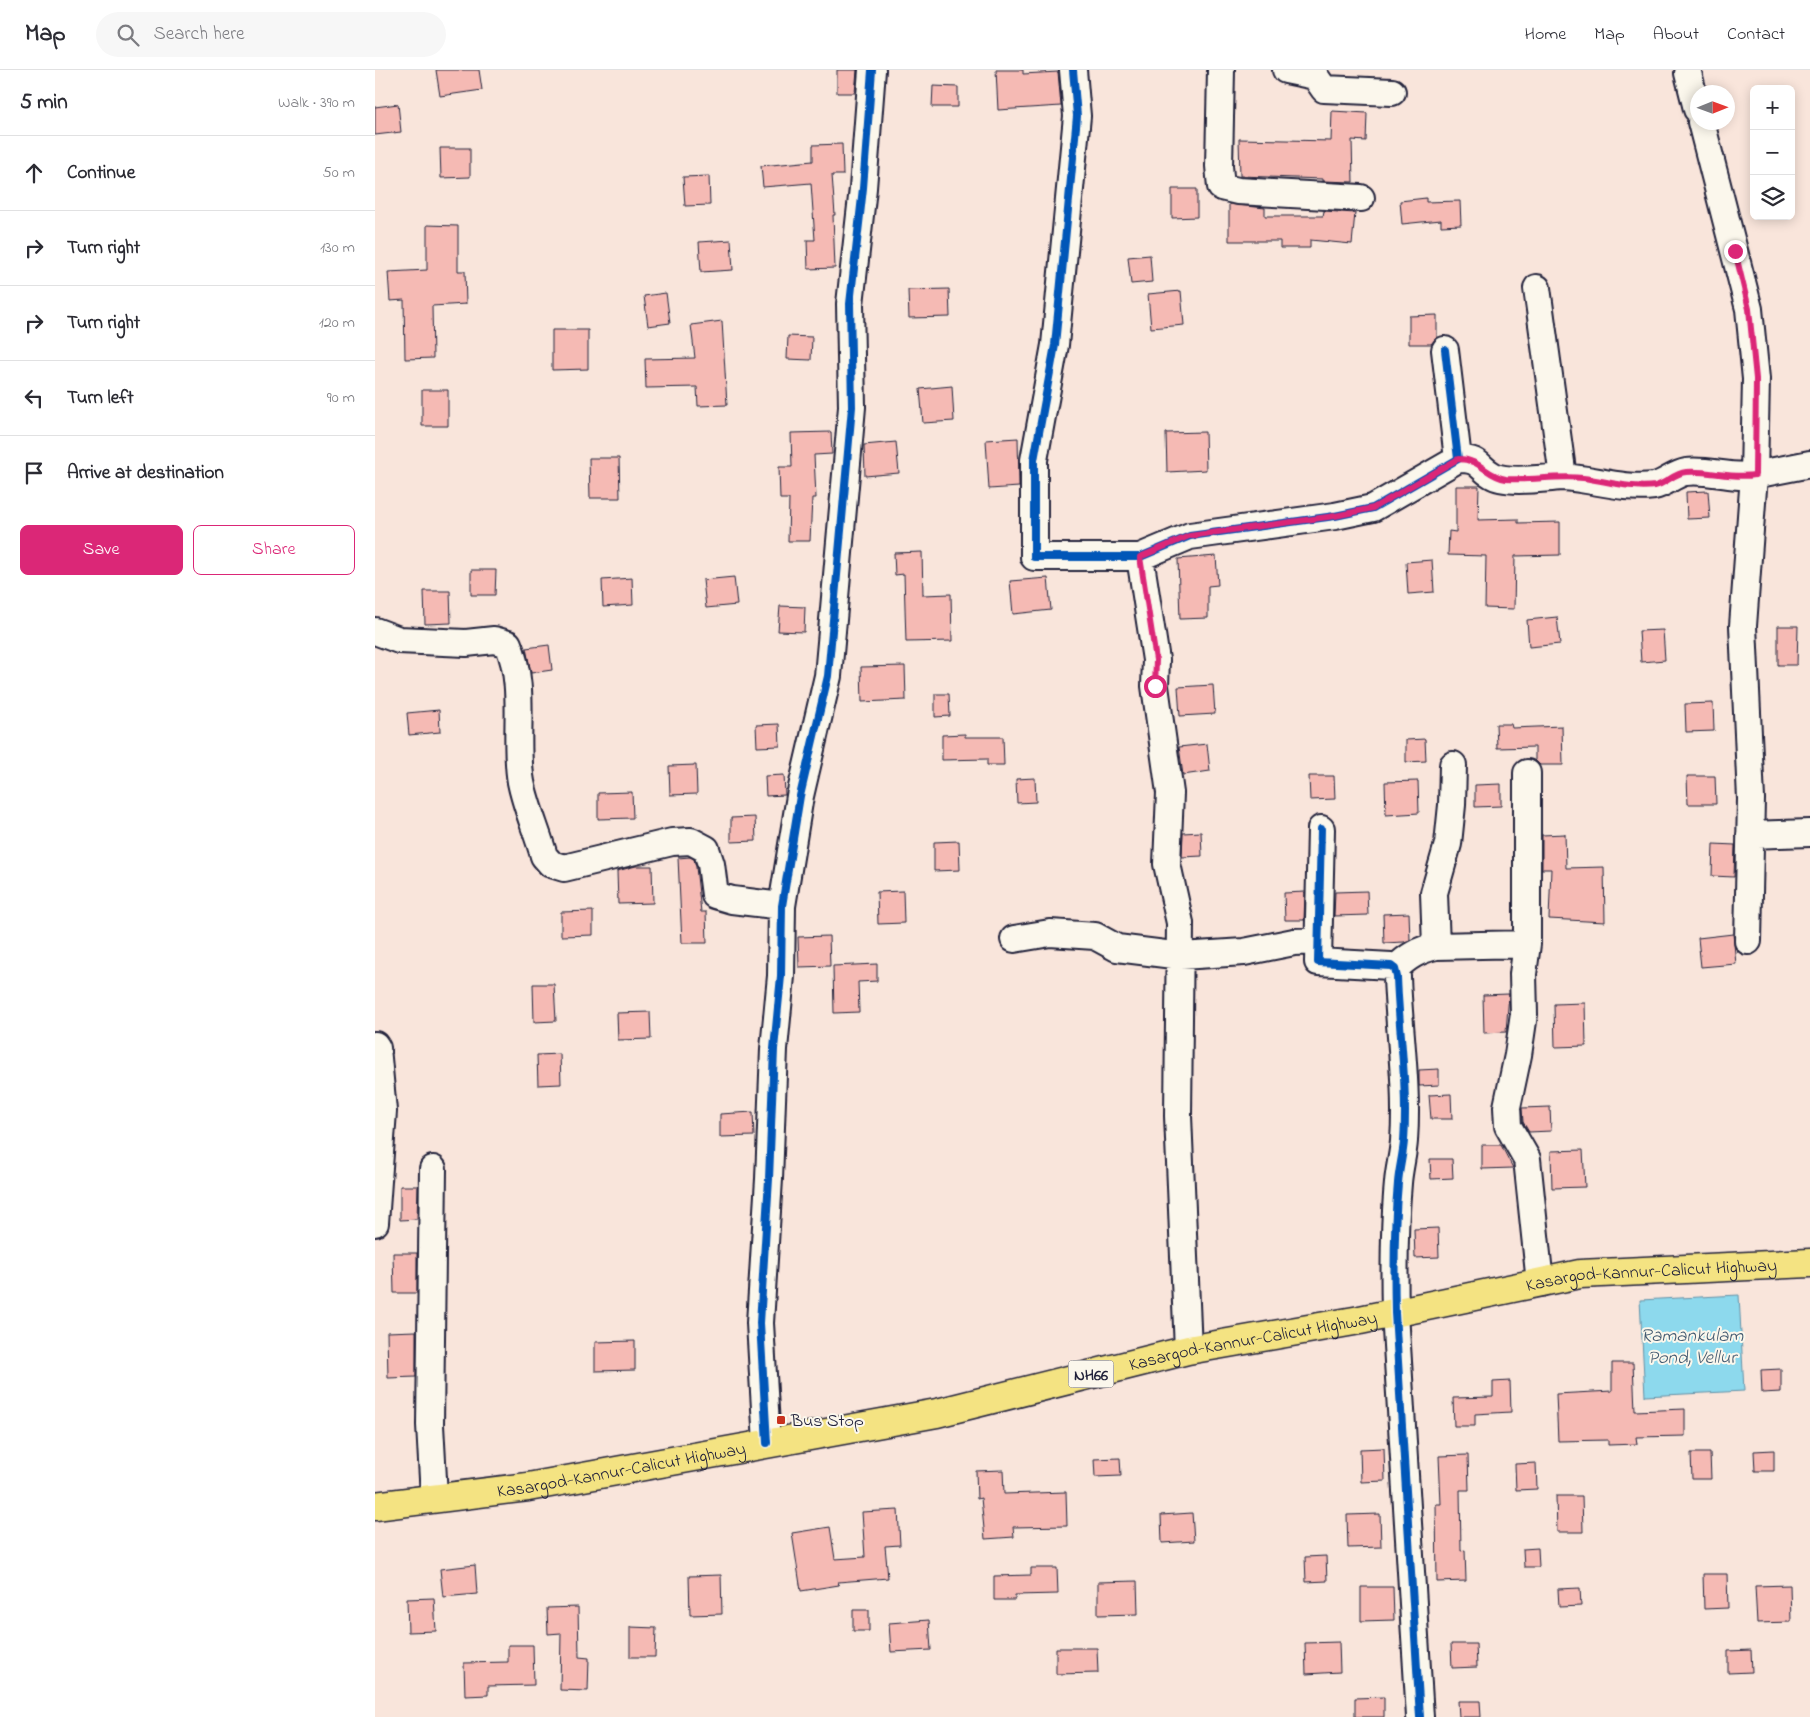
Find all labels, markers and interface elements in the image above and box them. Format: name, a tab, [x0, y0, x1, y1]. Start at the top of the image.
search box	[96, 12, 446, 57]
text: Map	[25, 17, 66, 52]
icon: search	[114, 21, 142, 49]
text: Search here	[154, 21, 245, 48]
text: Home	[1525, 22, 1566, 48]
text: Map	[1594, 22, 1625, 48]
text: About	[1653, 22, 1699, 48]
text: Contact	[1727, 22, 1785, 48]
north arrow	[1690, 85, 1735, 130]
map controls	[1750, 85, 1795, 220]
button: +	[1750, 85, 1795, 130]
text: 5 min	[20, 88, 68, 118]
text: Walk · 390 m	[278, 91, 355, 115]
button: −	[1750, 130, 1795, 175]
icon: ahead	[20, 159, 48, 187]
text: Continue	[67, 160, 135, 187]
text: 50 m	[323, 161, 355, 185]
button: layers	[1750, 175, 1795, 220]
icon: right	[20, 234, 48, 262]
text: Turn right	[67, 235, 140, 262]
text: 130 m	[320, 236, 355, 260]
route end	[1724, 240, 1747, 263]
icon: right	[20, 309, 48, 337]
text: Turn right	[67, 310, 140, 337]
text: 120 m	[319, 311, 355, 335]
icon: left	[20, 384, 48, 412]
text: Turn left	[67, 385, 134, 412]
text: 90 m	[327, 386, 355, 410]
icon: arrive	[20, 459, 48, 487]
text: Arrive at destination	[67, 460, 224, 487]
button: Save	[20, 525, 183, 575]
button: Share	[193, 525, 355, 575]
route start	[1144, 675, 1167, 698]
street label: Kasargod-Kannur-Calicut Highway	[1524, 1254, 1778, 1300]
street label: Kasargod-Kannur-Calicut Highway	[1126, 1306, 1380, 1379]
water label: Ramankulam Pond, Vellur	[1641, 1323, 1743, 1372]
road number: NH66	[1069, 1360, 1113, 1388]
place label: Bus Stop	[790, 1409, 864, 1435]
marker: Bus Stop	[775, 1414, 787, 1426]
street label: Kasargod-Kannur-Calicut Highway	[496, 1437, 748, 1506]

